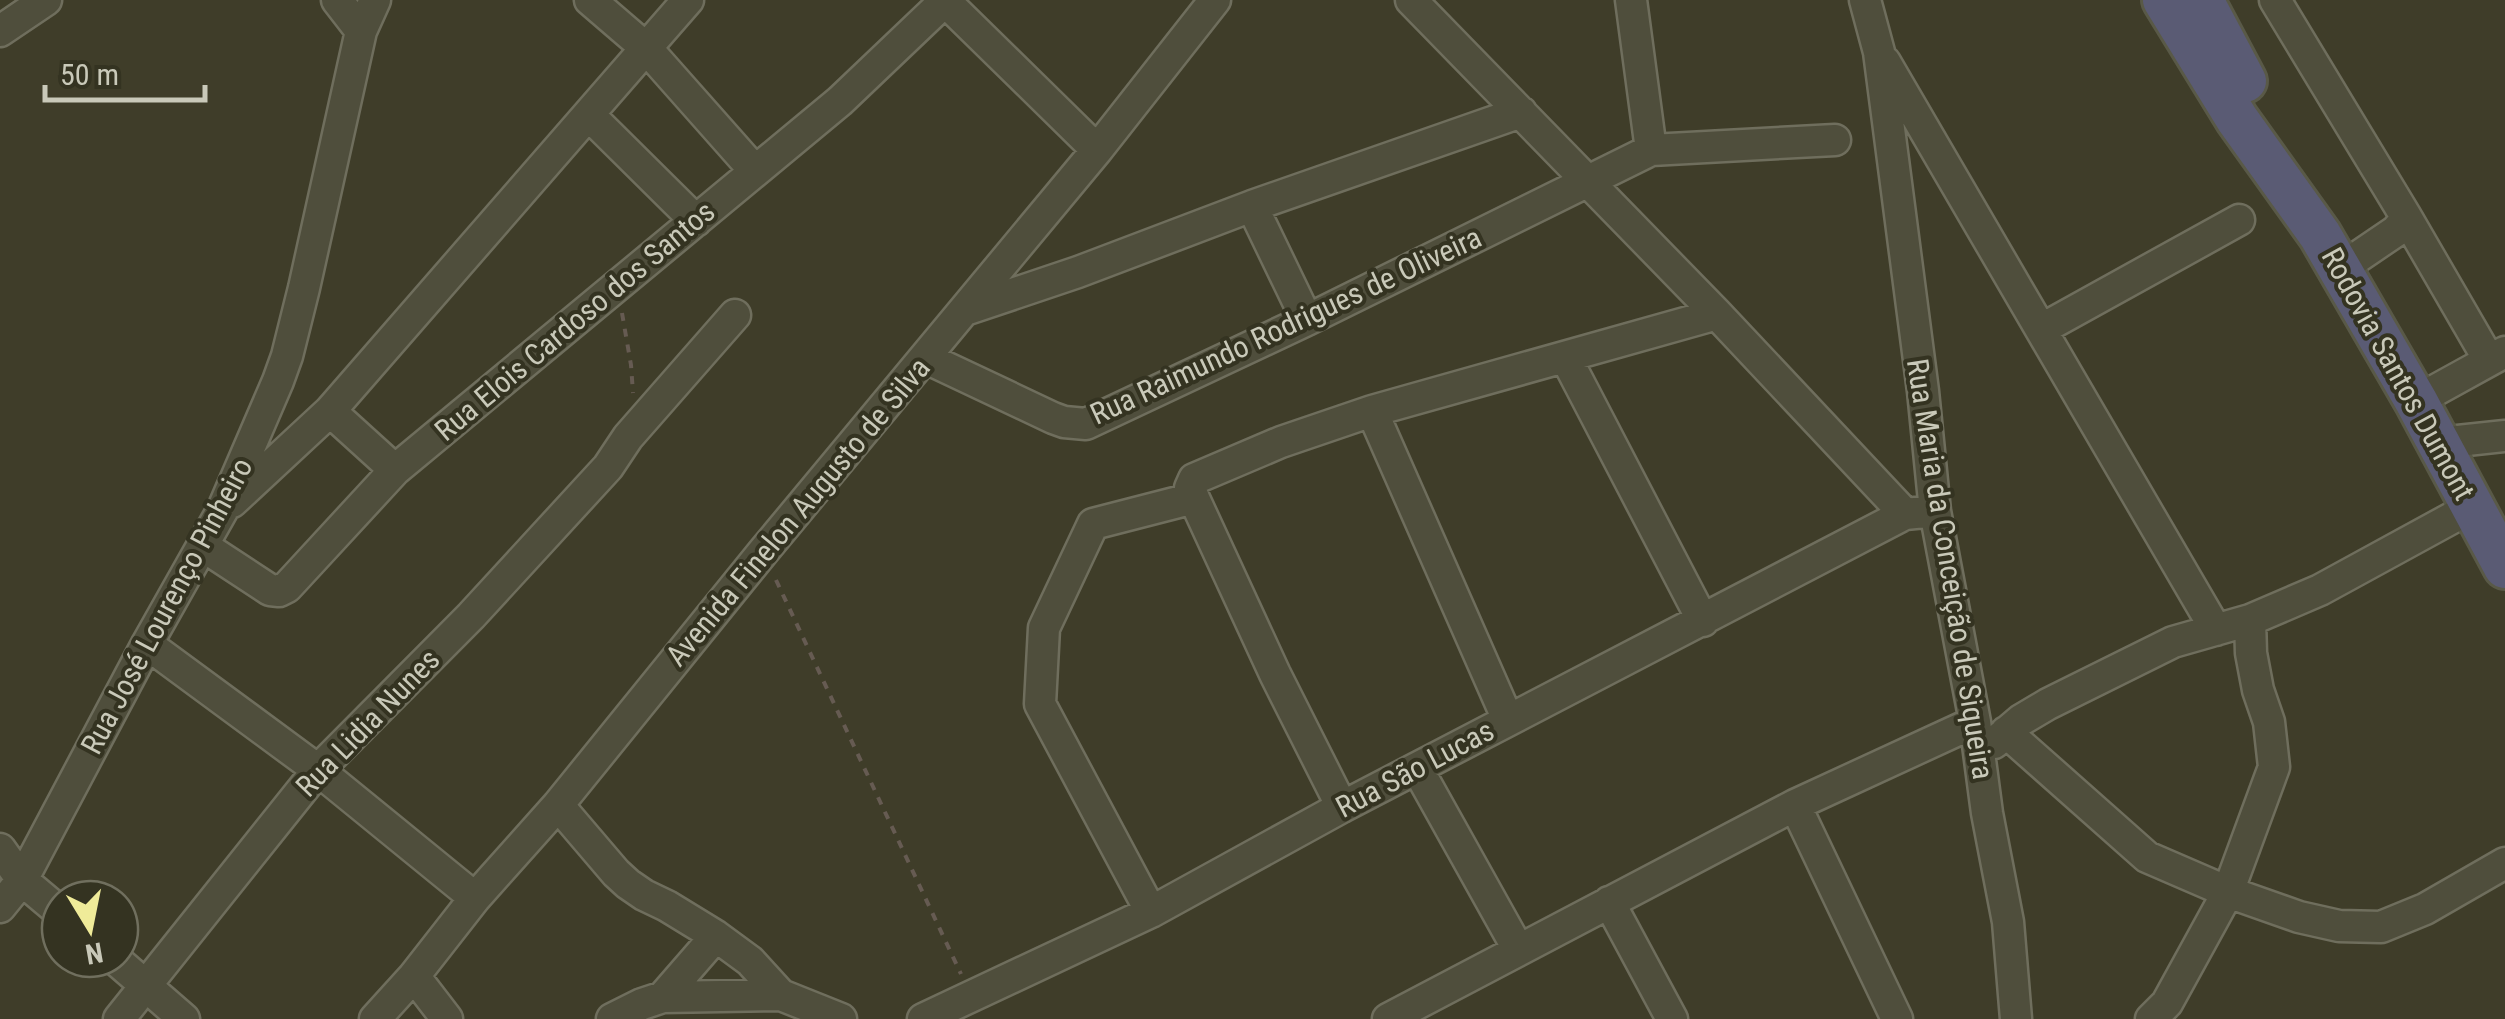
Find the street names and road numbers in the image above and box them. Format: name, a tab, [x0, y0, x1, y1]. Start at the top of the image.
street label: Rua Elois Cardoso dos Santos	[428, 193, 722, 448]
street label: Rua Raimundo Rodrigues de Oliveira	[1085, 219, 1487, 432]
street label: Rodovia Santos Dumont	[2315, 242, 2482, 506]
street label: Avenida Finelon Augusto de Silva	[658, 351, 937, 673]
street label: Rua Maria da Conceição de Siqueira	[1900, 356, 2001, 782]
street label: Rua José Lourenço Pinheiro	[74, 452, 260, 760]
street label: Rua Lidia Nunes	[289, 642, 447, 804]
street label: Rua São Lucas	[1330, 712, 1500, 825]

